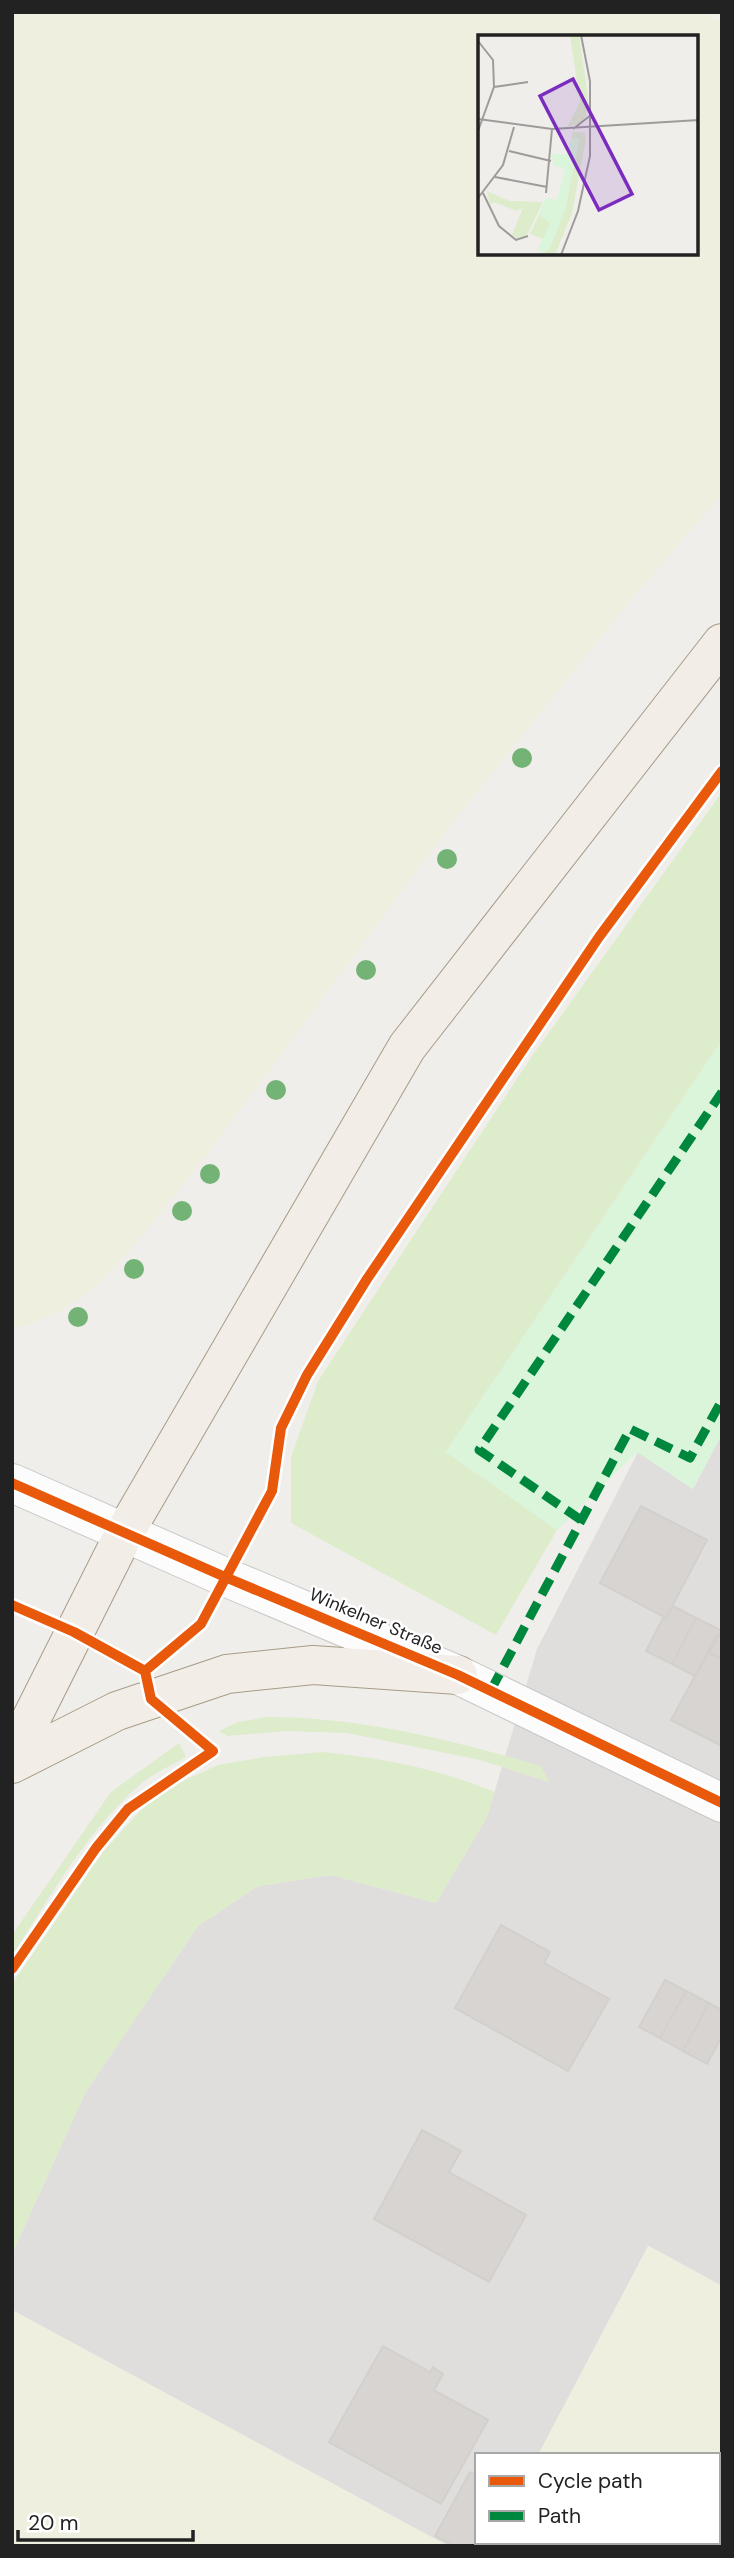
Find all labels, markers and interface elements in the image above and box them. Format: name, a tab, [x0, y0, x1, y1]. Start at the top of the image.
inset map	[478, 35, 699, 256]
street label: Winkelner Straße	[306, 1582, 446, 1660]
legend	[475, 2453, 720, 2544]
text: Cycle path	[538, 2467, 643, 2495]
scale bar	[18, 2498, 192, 2542]
text: Path	[538, 2502, 581, 2530]
text: 20 m	[28, 2509, 79, 2537]

